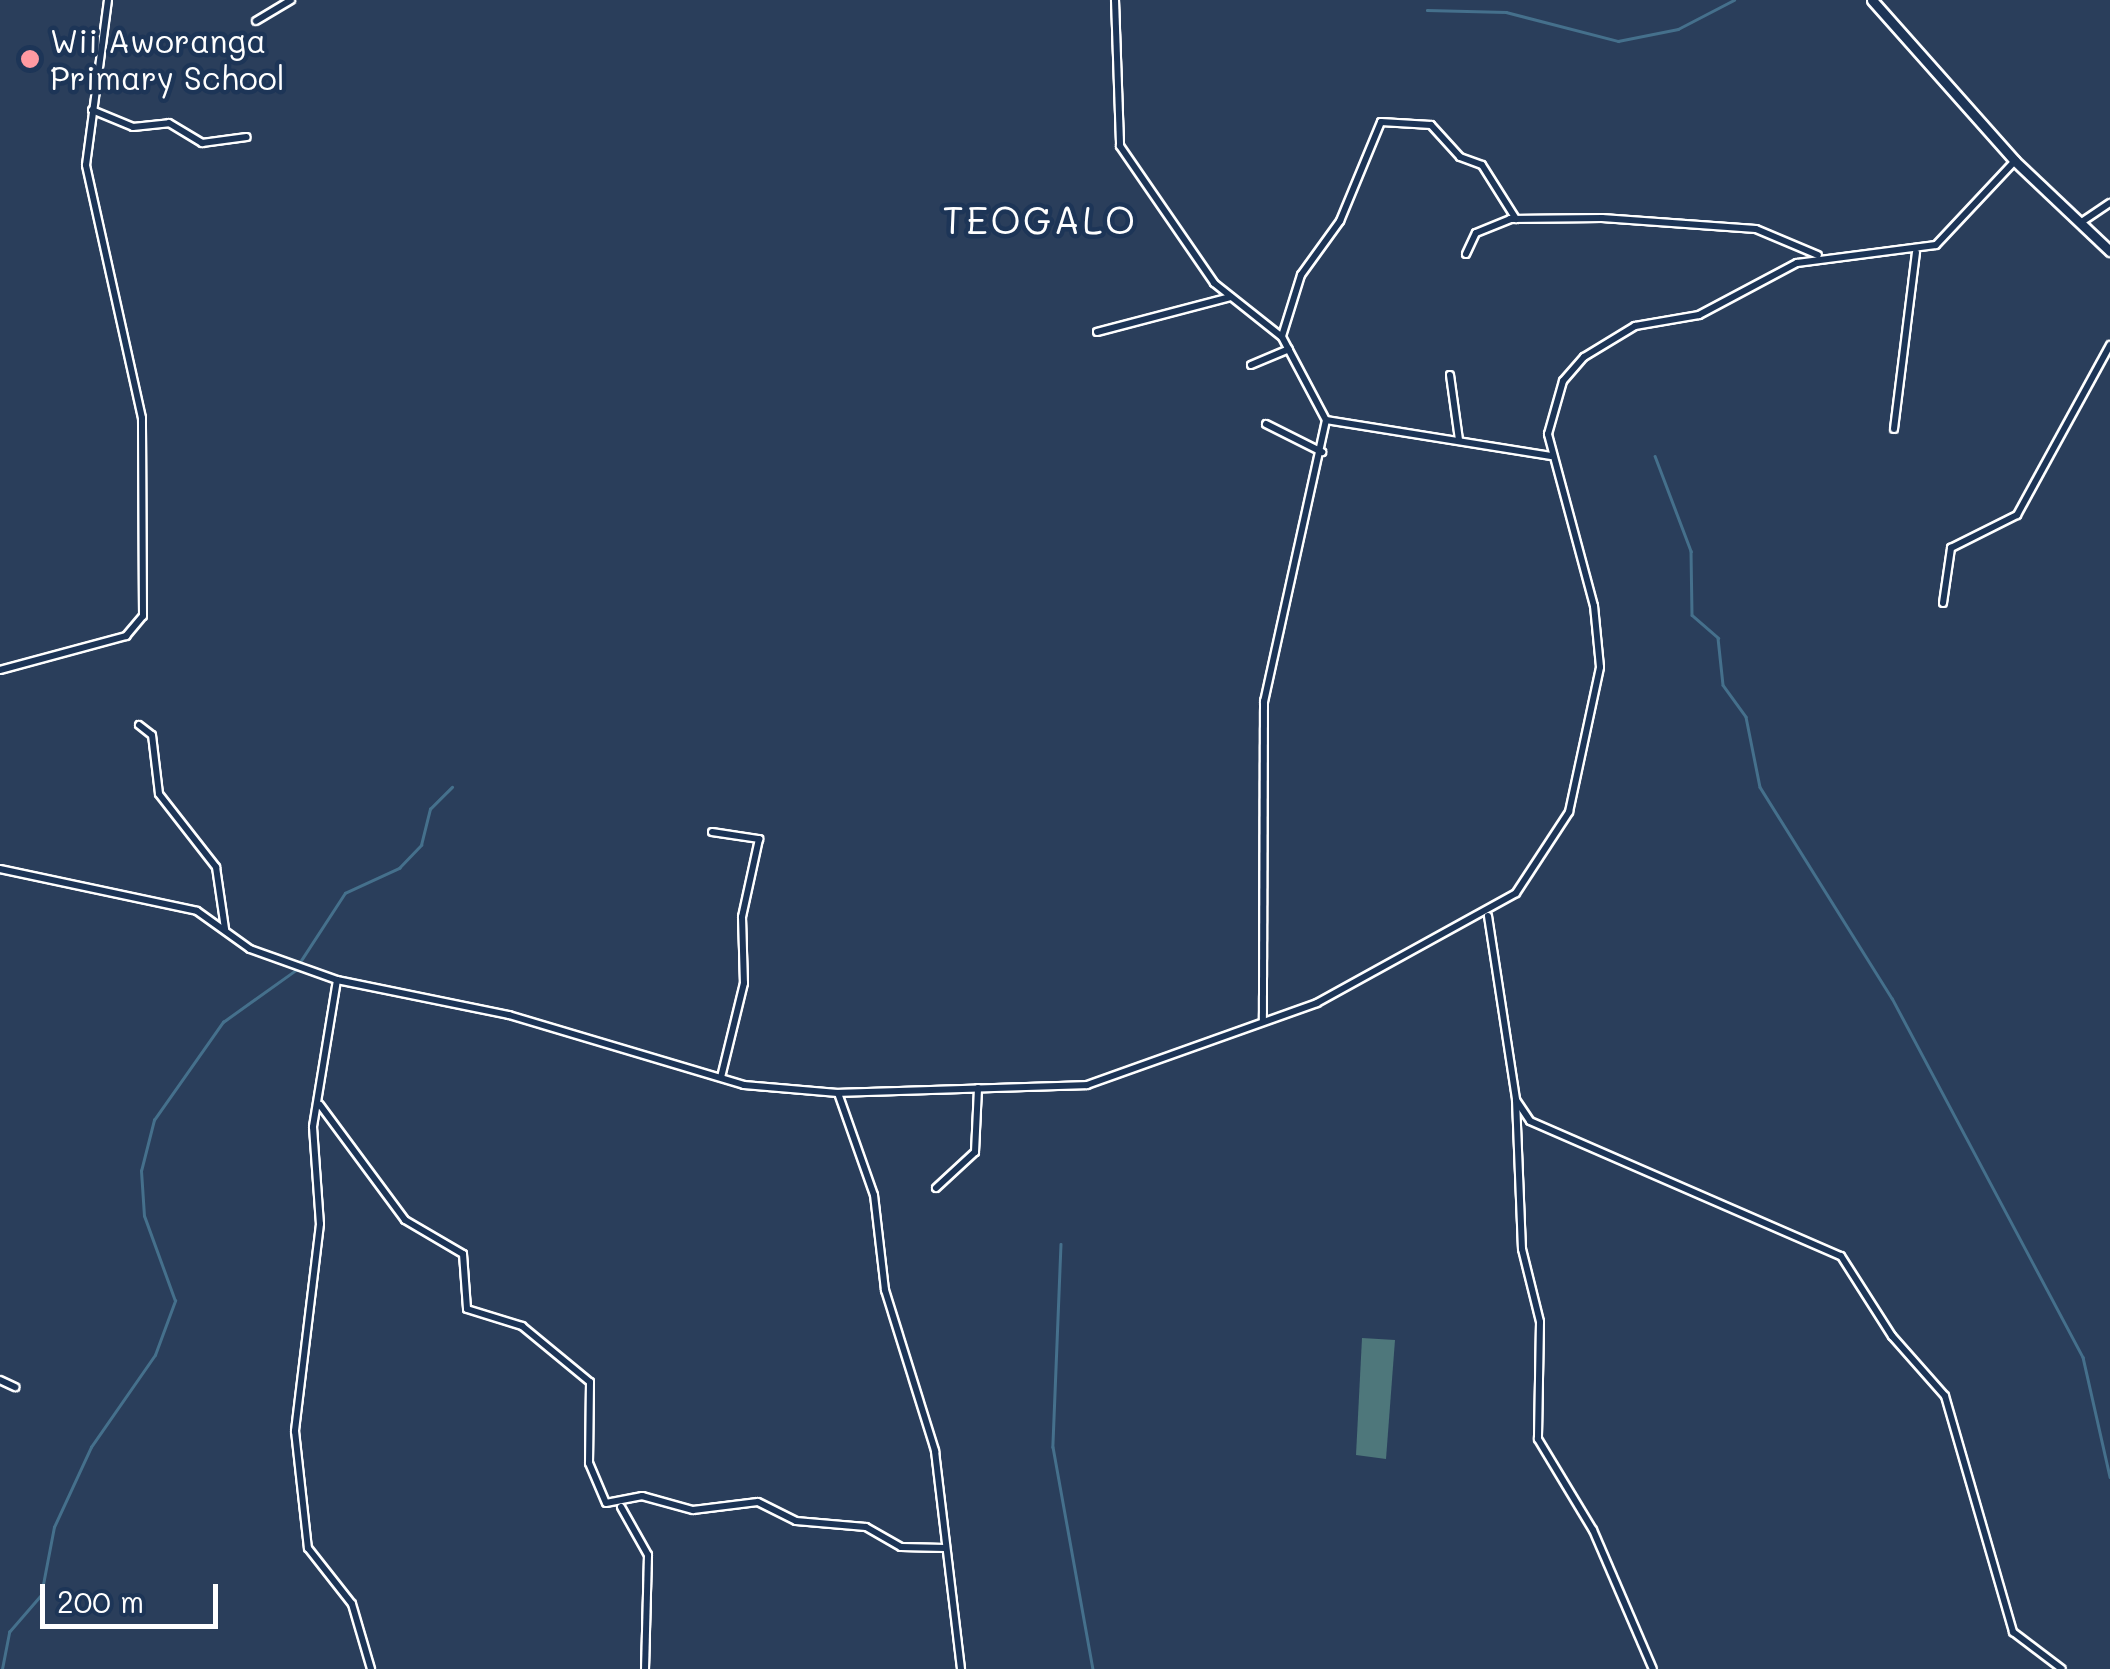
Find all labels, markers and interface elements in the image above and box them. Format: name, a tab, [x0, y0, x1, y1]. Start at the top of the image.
place label: Wii Aworanga Primary School	[50, 22, 285, 97]
marker: Wii Aworanga Primary School	[19, 48, 41, 70]
district label: TEOGALO	[942, 197, 1138, 243]
scale bar	[45, 1564, 222, 1626]
text: 200 m	[57, 1581, 144, 1621]

